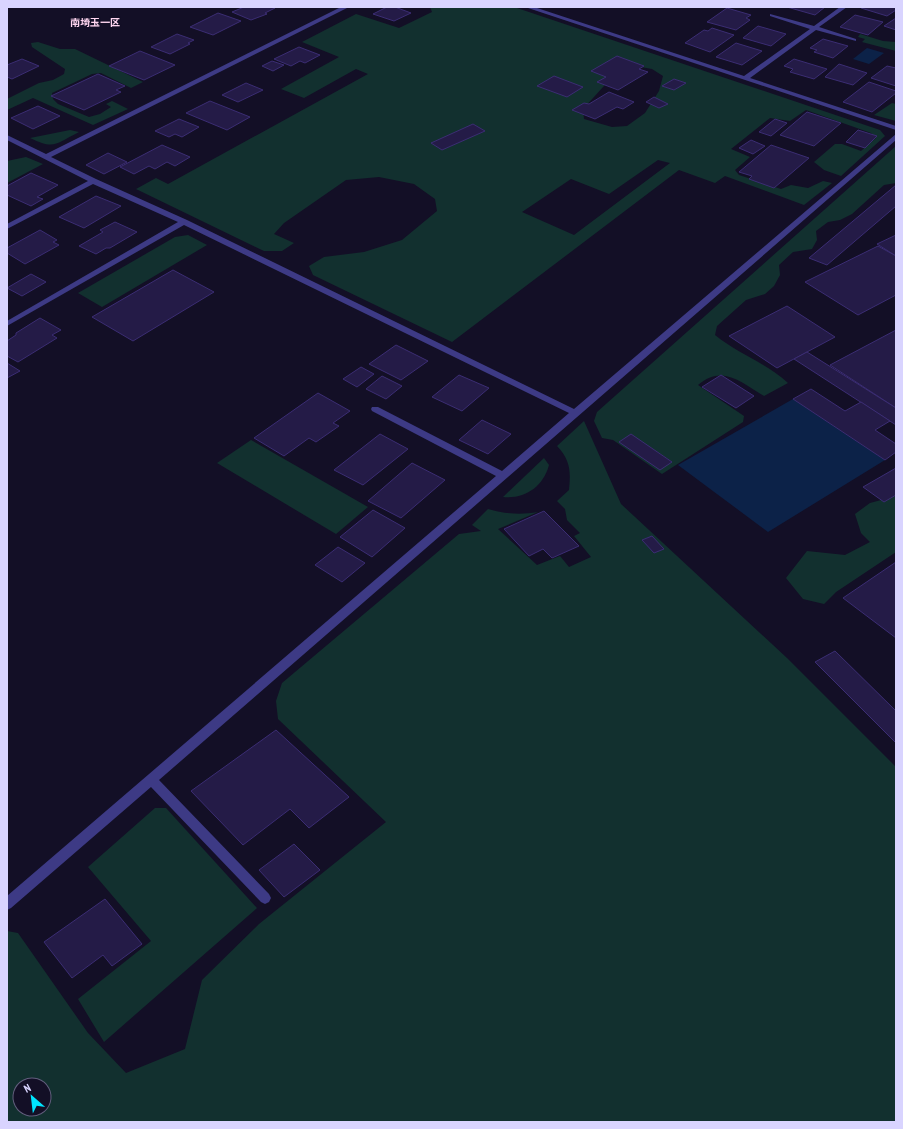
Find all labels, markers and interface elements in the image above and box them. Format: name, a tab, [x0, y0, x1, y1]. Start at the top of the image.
district label: 南埼玉一区	[70, 16, 120, 29]
north arrow	[12, 1077, 52, 1117]
text: N	[21, 1081, 33, 1096]

